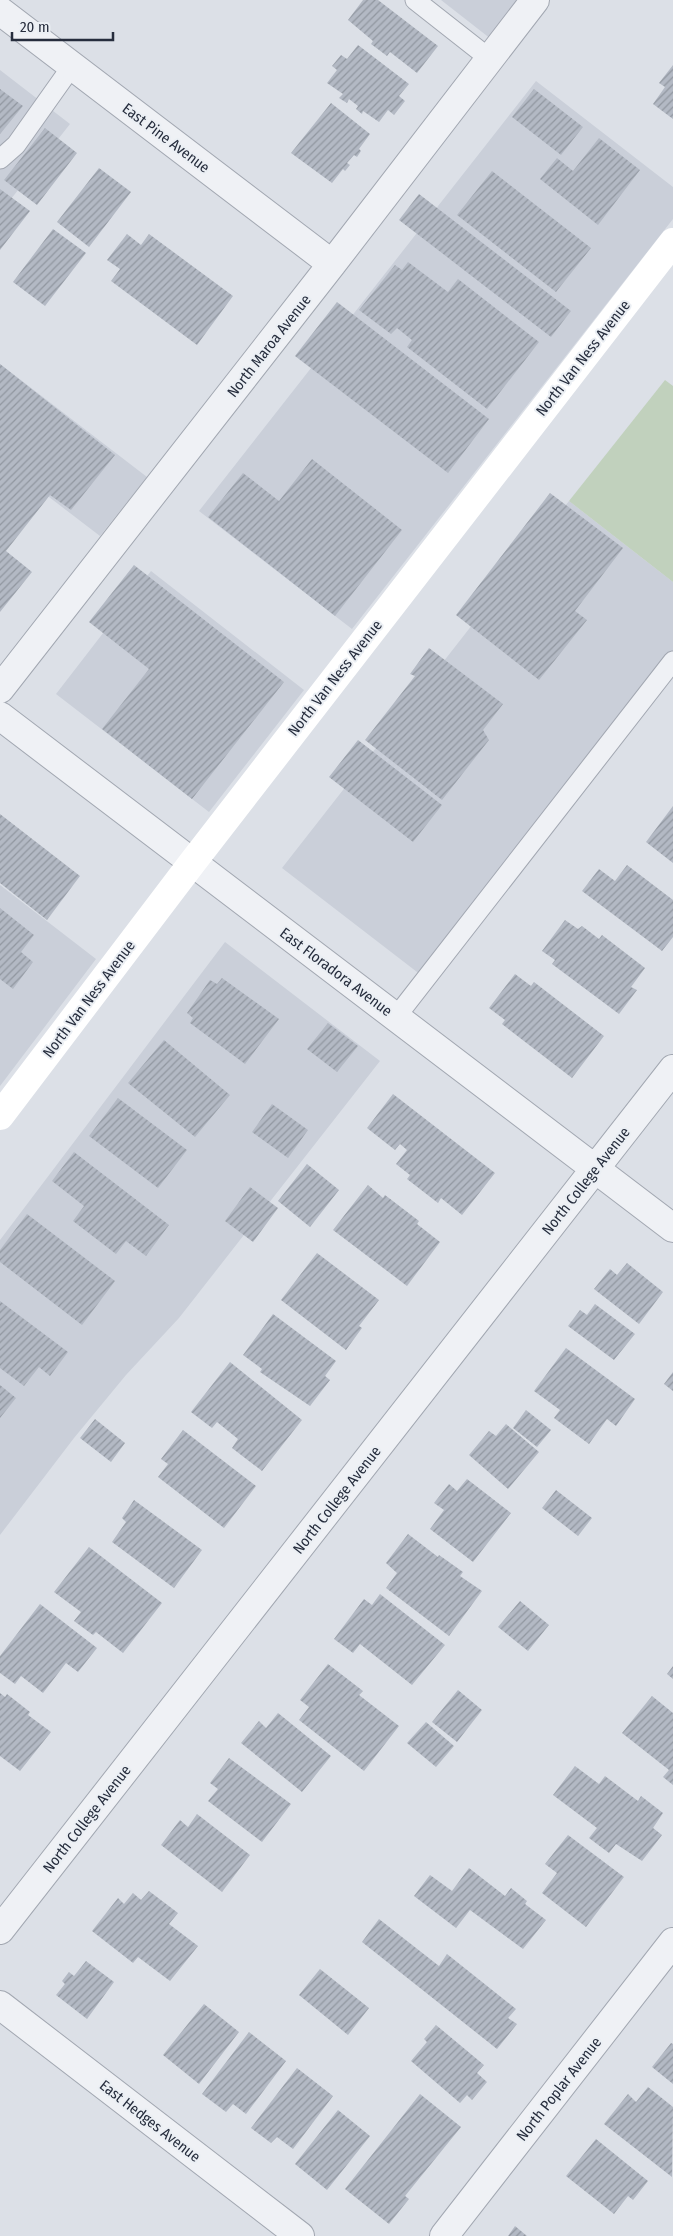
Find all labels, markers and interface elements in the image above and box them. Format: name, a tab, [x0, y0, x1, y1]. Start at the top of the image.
scale bar	[12, 10, 114, 42]
text: 20 m	[20, 18, 50, 36]
street label: East Pine Avenue	[119, 99, 213, 177]
street label: North Maroa Avenue	[223, 291, 315, 401]
street label: North Van Ness Avenue	[532, 296, 634, 420]
street label: North Van Ness Avenue	[284, 616, 386, 740]
street label: East Floradora Avenue	[276, 924, 396, 1020]
street label: North Van Ness Avenue	[39, 937, 139, 1061]
street label: North College Avenue	[538, 1124, 634, 1238]
street label: North College Avenue	[289, 1443, 385, 1557]
street label: North College Avenue	[39, 1762, 135, 1876]
street label: North Poplar Avenue	[513, 2033, 605, 2145]
street label: East Hedges Avenue	[96, 2076, 204, 2166]

